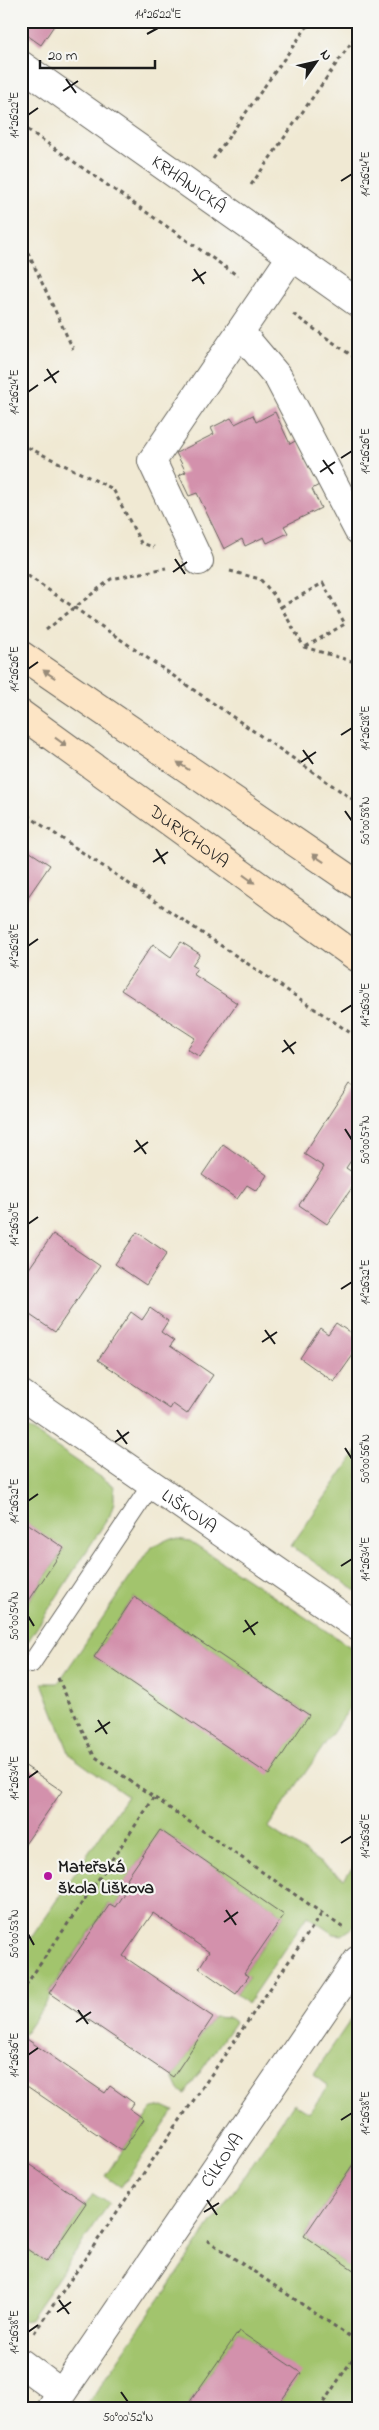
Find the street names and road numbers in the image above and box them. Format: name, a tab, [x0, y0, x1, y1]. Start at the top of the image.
street label: KRHANICKÁ	[145, 150, 231, 221]
street label: DURYCHOVA	[142, 799, 234, 876]
street label: LIŠKOVA	[155, 1484, 222, 1541]
street label: CÍLKOVA	[195, 2128, 251, 2193]

